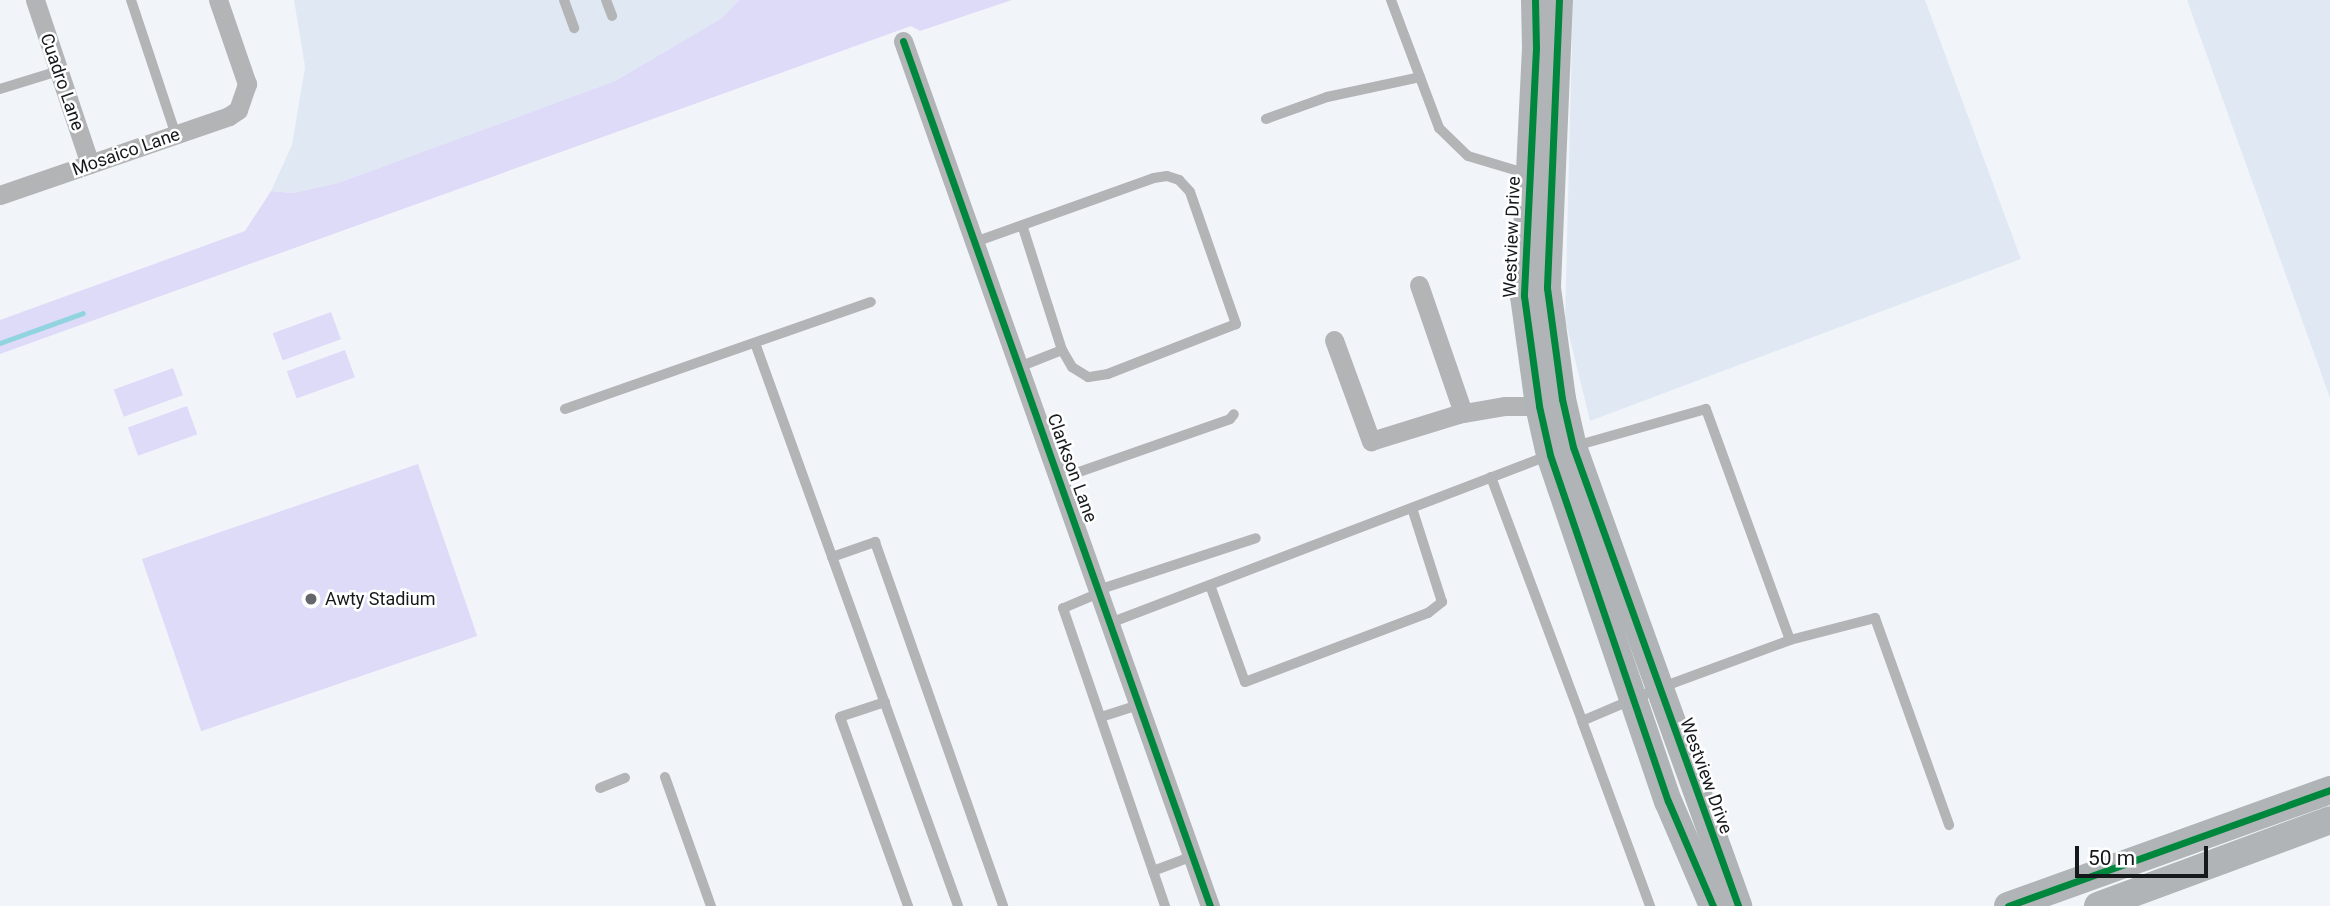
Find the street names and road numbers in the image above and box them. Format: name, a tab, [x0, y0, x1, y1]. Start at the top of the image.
street label: Cuadro Lane	[35, 31, 89, 133]
street label: Mosaico Lane	[69, 123, 183, 181]
street label: Westview Drive	[1499, 176, 1525, 298]
street label: Clarkson Lane	[1042, 411, 1102, 525]
street label: Westview Drive	[1675, 715, 1737, 837]

